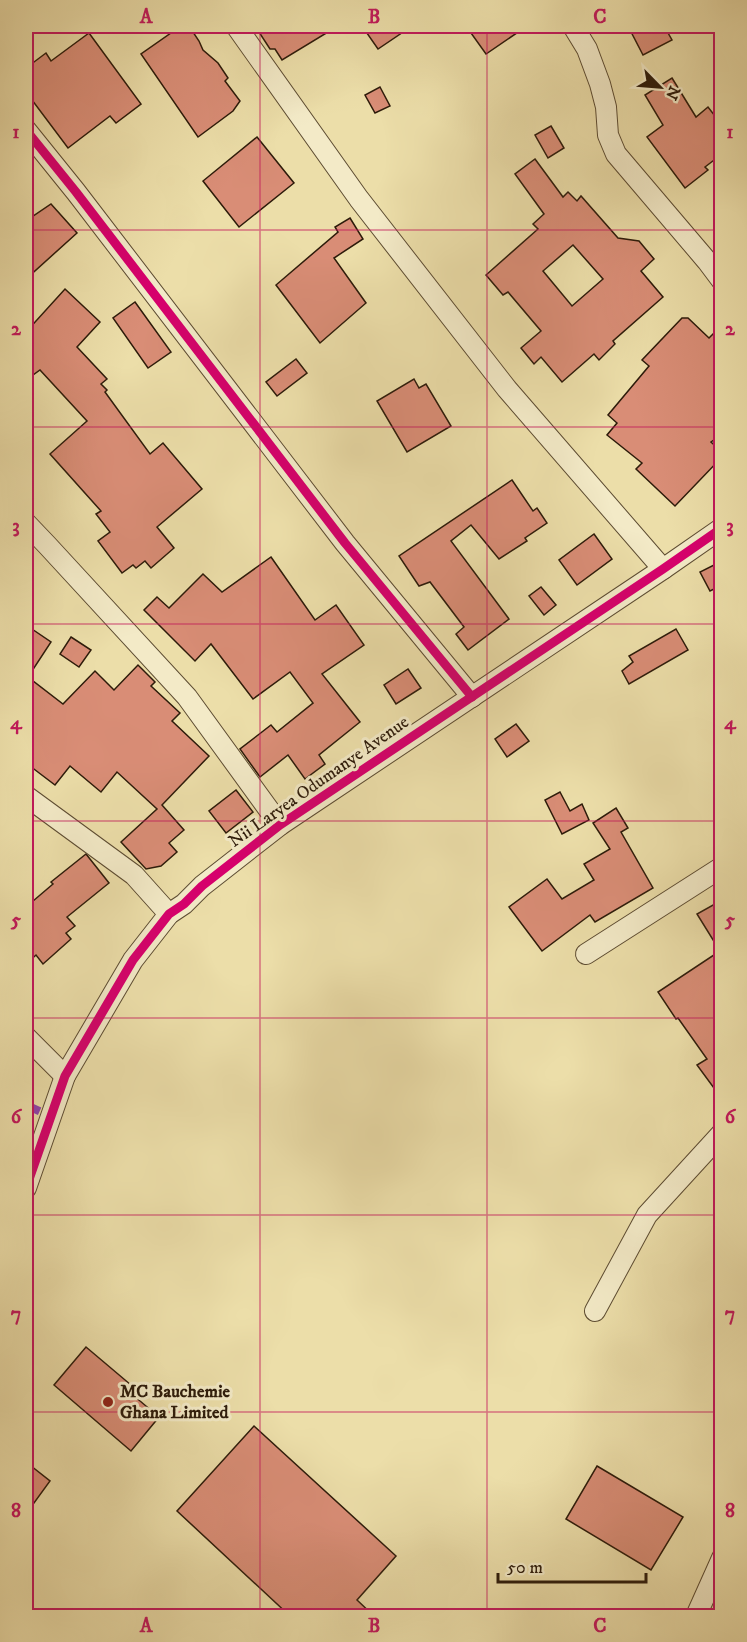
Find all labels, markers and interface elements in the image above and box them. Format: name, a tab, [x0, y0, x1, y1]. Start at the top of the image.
text: A	[139, 5, 154, 30]
text: B	[368, 5, 380, 30]
text: C	[593, 5, 607, 30]
north arrow	[630, 57, 690, 117]
text: N	[661, 83, 685, 103]
text: 1	[12, 120, 20, 145]
text: 1	[726, 120, 734, 145]
text: 2	[11, 317, 22, 342]
text: 2	[725, 317, 736, 342]
text: 3	[12, 514, 20, 539]
text: 3	[726, 514, 734, 539]
text: 4	[10, 711, 23, 736]
street label: Nii Laryea Odumanye Avenue	[225, 711, 413, 853]
text: 4	[724, 711, 737, 736]
text: 5	[10, 908, 21, 933]
text: 5	[724, 908, 735, 933]
text: 6	[11, 1105, 23, 1130]
text: 6	[725, 1105, 737, 1130]
text: 7	[11, 1302, 21, 1327]
text: 7	[725, 1302, 735, 1327]
place label: MC Bauchemie Ghana Limited	[120, 1381, 231, 1424]
marker: MC Bauchemie Ghana Limited	[101, 1395, 115, 1409]
text: 8	[11, 1499, 21, 1524]
text: 8	[725, 1499, 735, 1524]
scale bar	[498, 1546, 646, 1584]
text: 50 m	[507, 1557, 543, 1579]
text: A	[139, 1614, 154, 1639]
text: B	[368, 1614, 380, 1639]
text: C	[593, 1614, 607, 1639]

